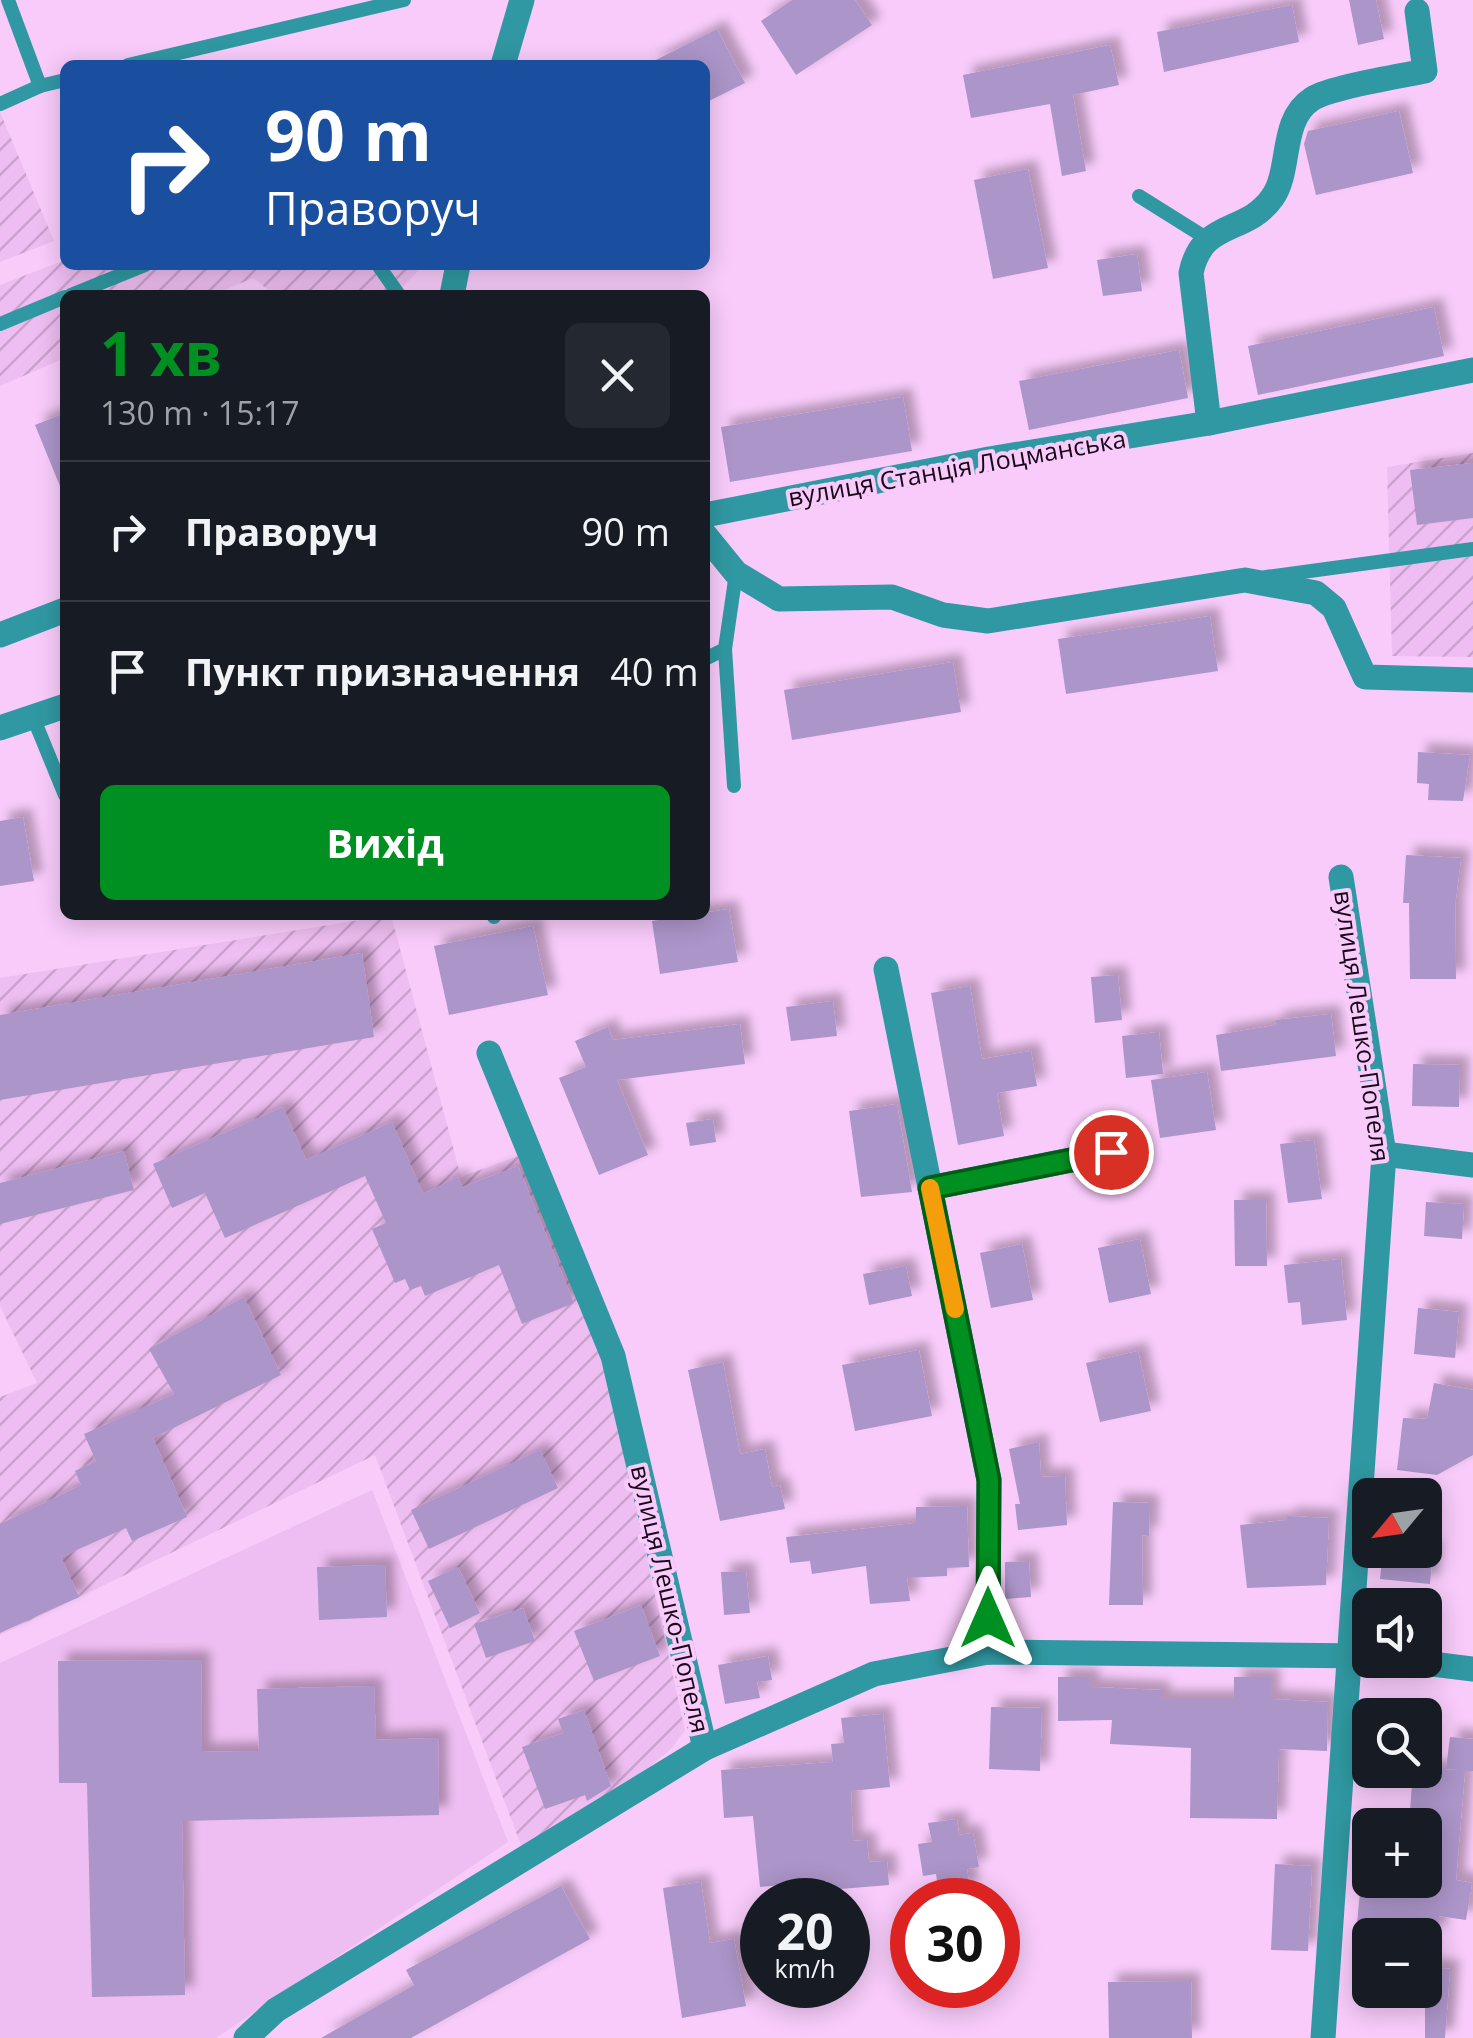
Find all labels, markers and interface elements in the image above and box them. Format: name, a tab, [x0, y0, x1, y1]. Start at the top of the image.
text: 90 m	[265, 86, 432, 182]
icon: right	[100, 100, 230, 230]
text: Праворуч	[265, 177, 481, 238]
text: 1 хв	[100, 312, 222, 394]
button: close	[565, 323, 670, 428]
text: 130 m · 15:17	[100, 391, 299, 434]
street label: вулиця Станція Лоцманська	[785, 421, 1128, 513]
icon: right	[100, 504, 155, 559]
text: Праворуч	[185, 505, 378, 557]
text: 90 m	[581, 505, 670, 557]
icon: arrive	[100, 644, 155, 699]
text: Пункт призначення	[185, 645, 580, 697]
text: 40 m	[610, 645, 699, 697]
button: Вихід	[100, 785, 670, 900]
street label: вулиця Лешко-Попеля	[1327, 888, 1399, 1164]
pin	[1069, 1110, 1154, 1195]
icon: arrive	[1084, 1125, 1139, 1180]
street label: вулиця Лешко-Попеля	[624, 1462, 718, 1736]
north arrow	[1352, 1478, 1442, 1568]
map controls	[1352, 1478, 1442, 2008]
position arrow	[936, 1566, 1040, 1670]
button: sound	[1352, 1588, 1442, 1678]
button: search	[1352, 1698, 1442, 1788]
button: +	[1352, 1808, 1442, 1898]
speed limit sign: 30	[890, 1878, 1020, 2008]
text: 20	[776, 1897, 834, 1965]
button: −	[1352, 1918, 1442, 2008]
text: km/h	[775, 1951, 835, 1985]

